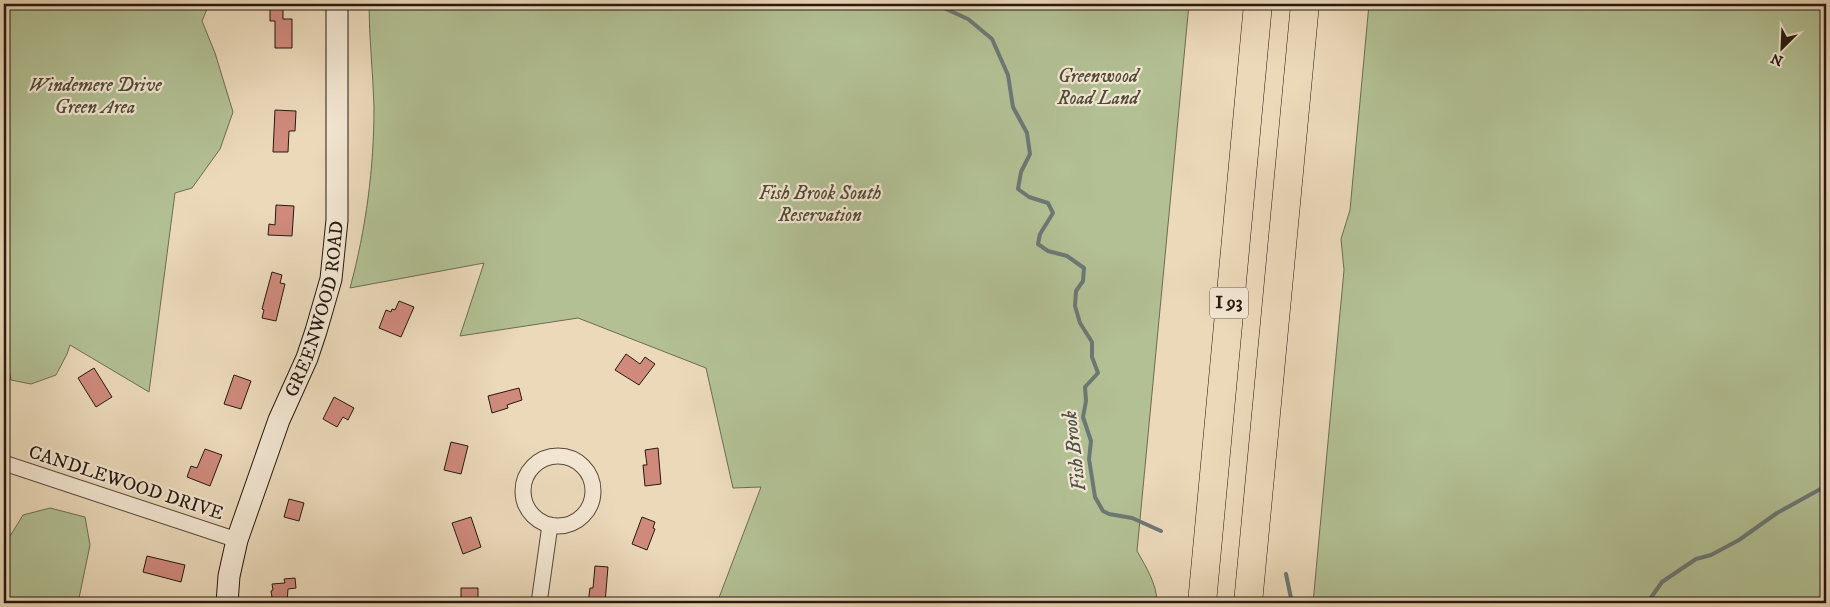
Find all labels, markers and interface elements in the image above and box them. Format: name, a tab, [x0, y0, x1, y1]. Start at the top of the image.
north arrow	[1758, 22, 1808, 72]
text: N	[1768, 48, 1786, 70]
park label: Greenwood Road Land	[1056, 65, 1142, 110]
park label: Windemere Drive Green Area	[28, 74, 162, 119]
park label: Fish Brook South Reservation	[759, 182, 882, 227]
street label: GREENWOOD ROAD	[279, 220, 348, 401]
road number: I 93	[1210, 288, 1248, 318]
water label: Fish Brook	[1058, 409, 1092, 493]
street label: CANDLEWOOD DRIVE	[26, 441, 226, 525]

